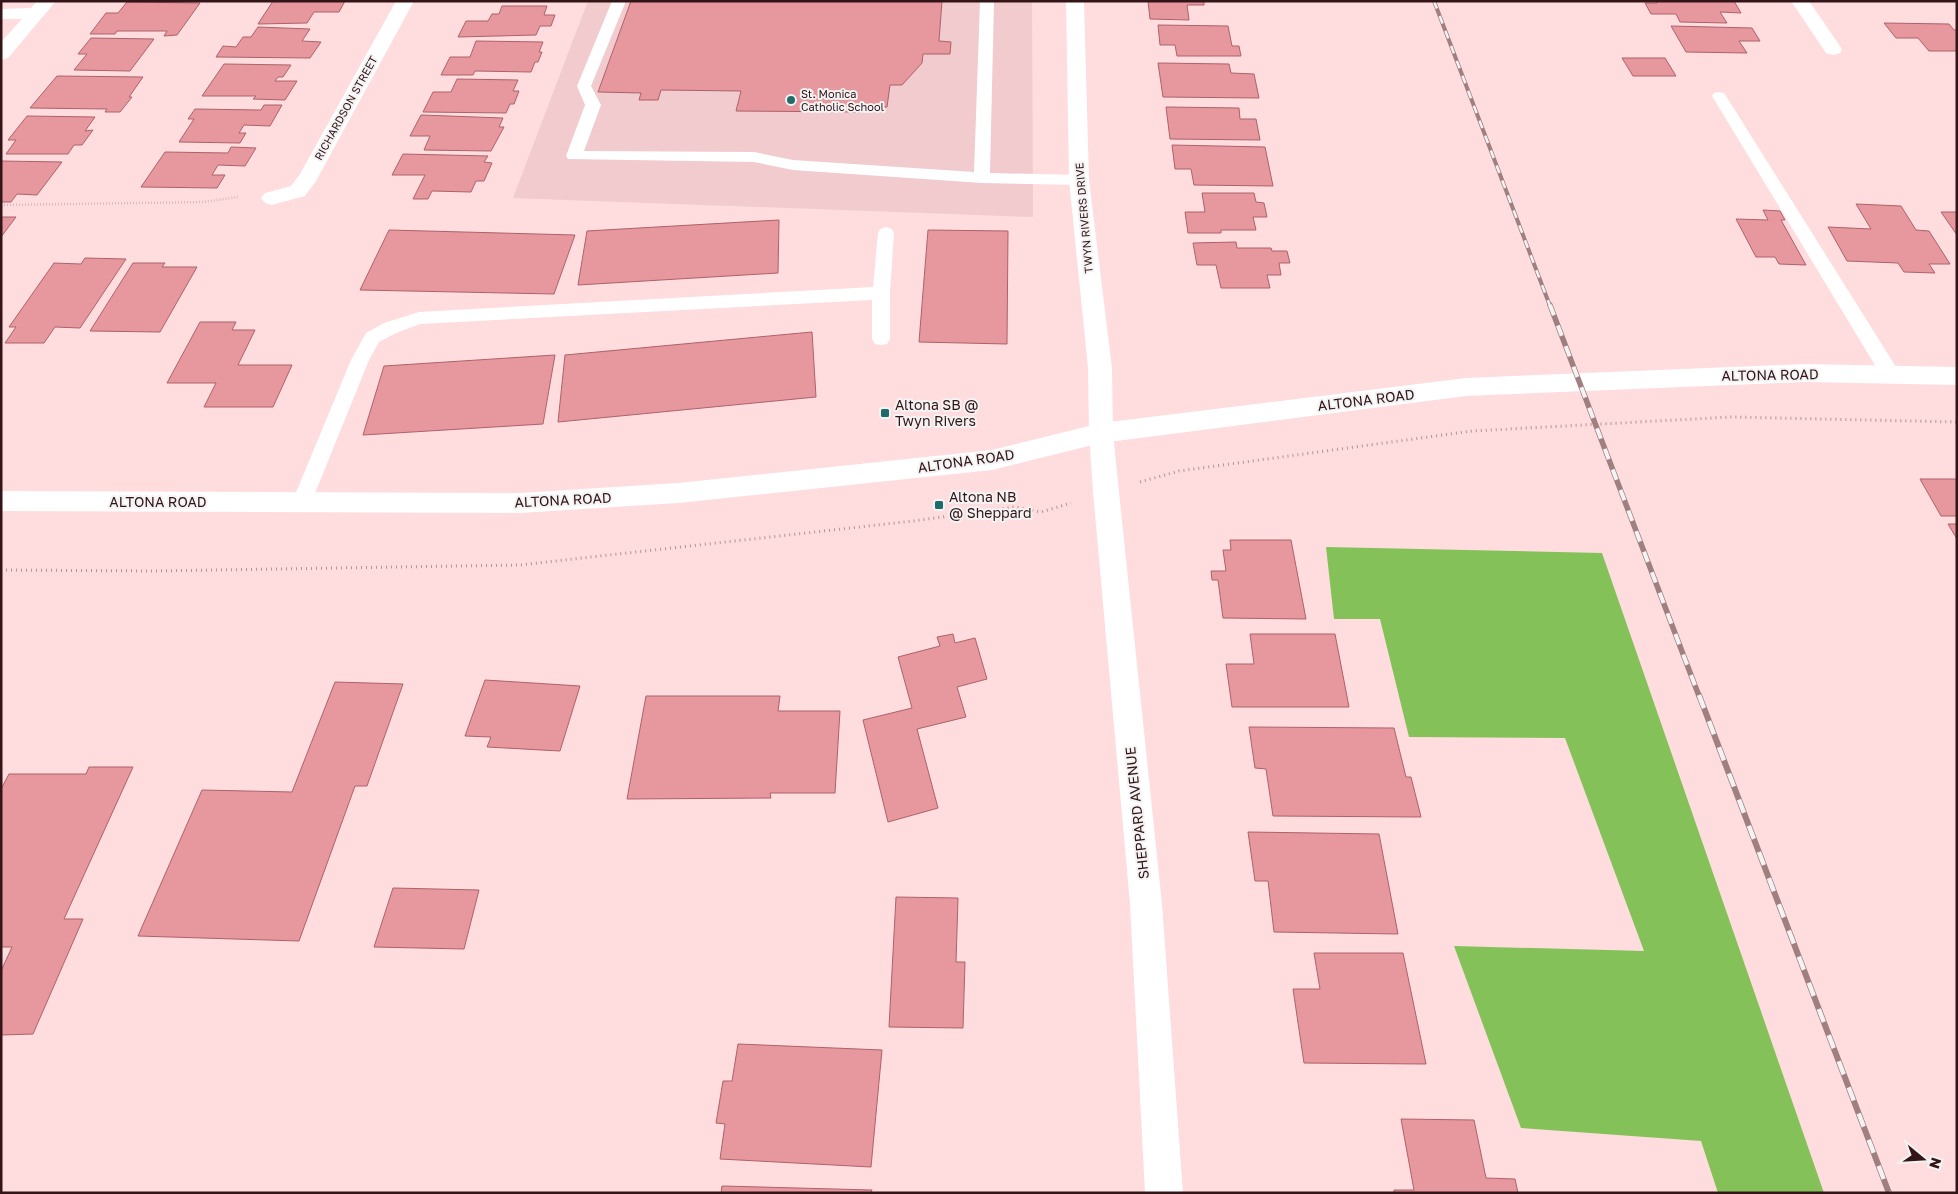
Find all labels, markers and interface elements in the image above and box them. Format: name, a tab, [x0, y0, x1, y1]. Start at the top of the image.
street label: RICHARDSON STREET	[311, 53, 380, 162]
place label: St. Monica Catholic School	[801, 87, 885, 113]
marker: St. Monica Catholic School	[785, 94, 797, 106]
street label: TWYN RIVERS DRIVE	[1072, 162, 1095, 274]
street label: ALTONA ROAD	[1721, 365, 1819, 384]
street label: ALTONA ROAD	[1317, 385, 1415, 414]
place label: Altona SB @ Twyn Rivers	[895, 396, 978, 429]
marker: Altona SB @ Twyn Rivers	[879, 407, 891, 419]
street label: ALTONA ROAD	[917, 445, 1015, 476]
street label: ALTONA ROAD	[514, 488, 612, 511]
place label: Altona NB @ Sheppard	[949, 488, 1032, 521]
street label: ALTONA ROAD	[109, 493, 207, 510]
marker: Altona NB @ Sheppard	[933, 499, 945, 511]
street label: SHEPPARD AVENUE	[1121, 746, 1152, 880]
north arrow	[1898, 1134, 1948, 1184]
text: N	[1926, 1155, 1946, 1171]

